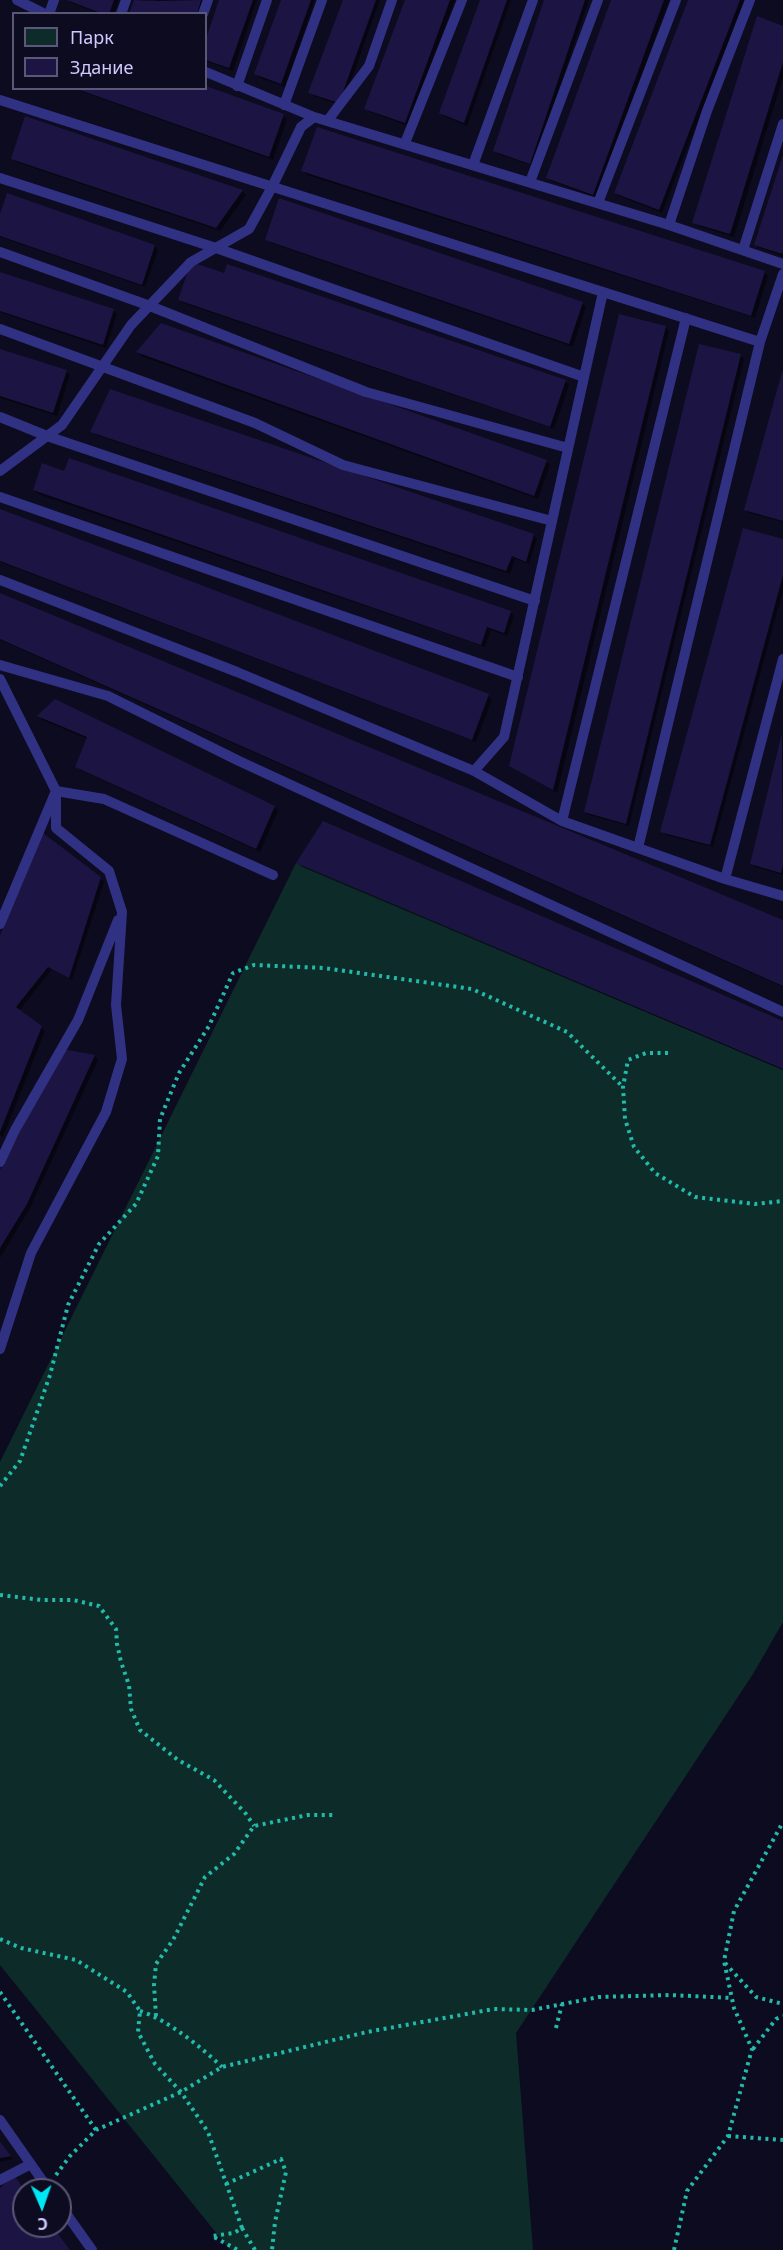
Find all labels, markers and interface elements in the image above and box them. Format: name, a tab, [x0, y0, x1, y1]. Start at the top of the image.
legend	[12, 12, 207, 90]
text: Парк	[70, 25, 114, 49]
text: Здание	[70, 55, 133, 79]
north arrow	[12, 2178, 72, 2238]
text: С	[37, 2213, 48, 2235]

